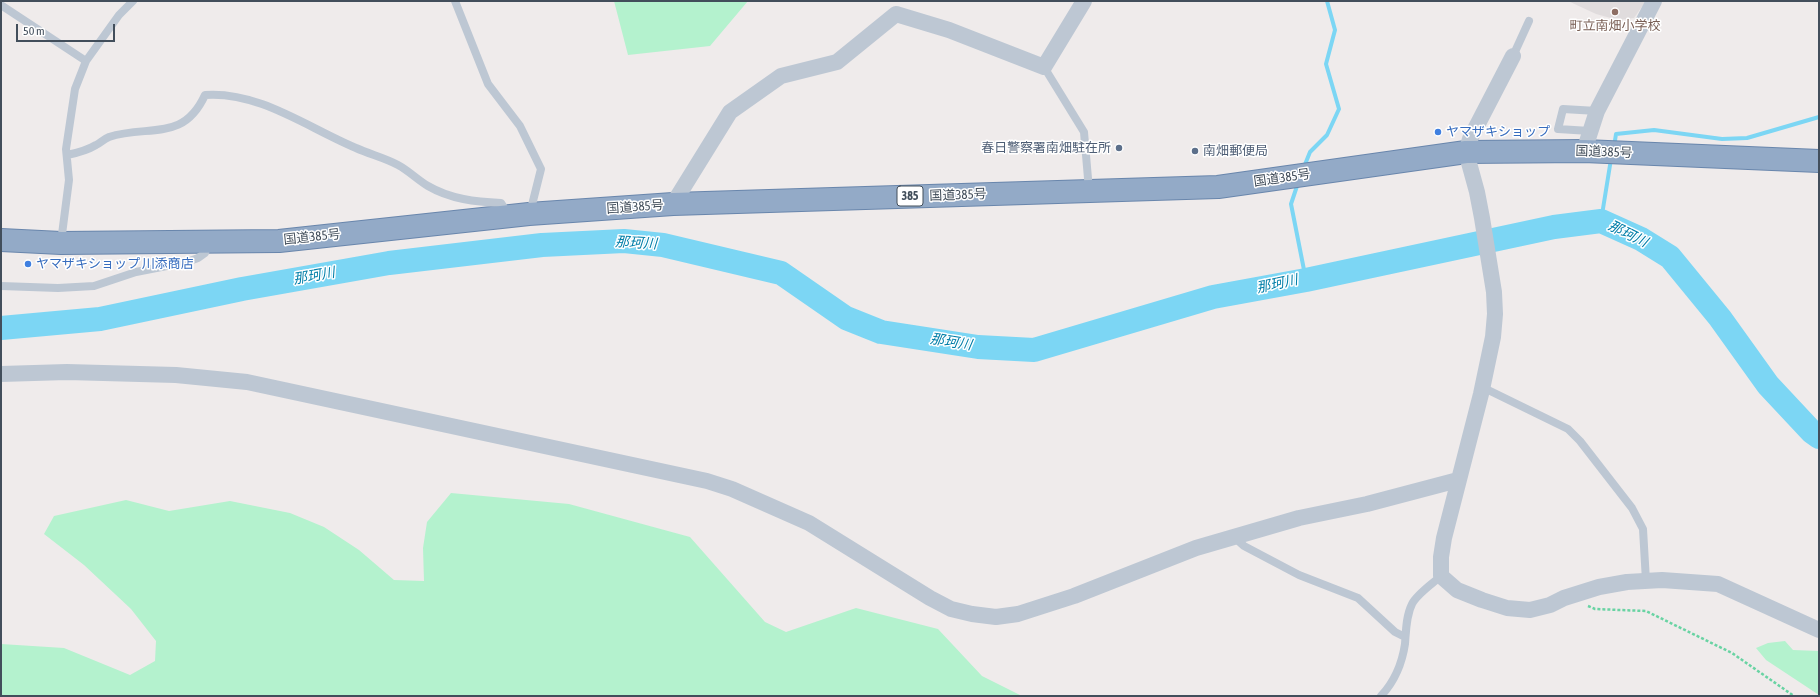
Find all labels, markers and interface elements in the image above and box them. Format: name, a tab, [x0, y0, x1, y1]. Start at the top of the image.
marker: 町立南畑小学校	[1610, 7, 1620, 17]
scale bar	[18, 16, 117, 42]
place label: 町立南畑小学校	[1570, 18, 1660, 34]
text: 50 m	[23, 24, 45, 38]
place label: ヤマザキショップ	[1446, 124, 1550, 140]
marker: ヤマザキショップ	[1433, 127, 1443, 137]
place label: 春日警察署南畑駐在所	[981, 140, 1111, 156]
marker: 春日警察署南畑駐在所	[1114, 143, 1124, 153]
place label: 南畑郵便局	[1203, 143, 1268, 159]
street label: 国道385号	[1575, 143, 1633, 161]
marker: 南畑郵便局	[1190, 146, 1200, 156]
street label: 国道385号	[1253, 166, 1311, 190]
road number: 385	[897, 186, 923, 206]
street label: 国道385号	[929, 186, 987, 204]
street label: 国道385号	[606, 197, 664, 217]
water label: 那珂川	[1605, 217, 1651, 251]
street label: 国道385号	[283, 226, 341, 248]
water label: 那珂川	[615, 234, 657, 252]
place label: ヤマザキショップ 川添商店	[36, 256, 194, 272]
marker: ヤマザキショップ 川添商店	[23, 259, 33, 269]
water label: 那珂川	[292, 264, 336, 288]
water label: 那珂川	[1255, 271, 1299, 297]
water label: 那珂川	[929, 330, 973, 354]

